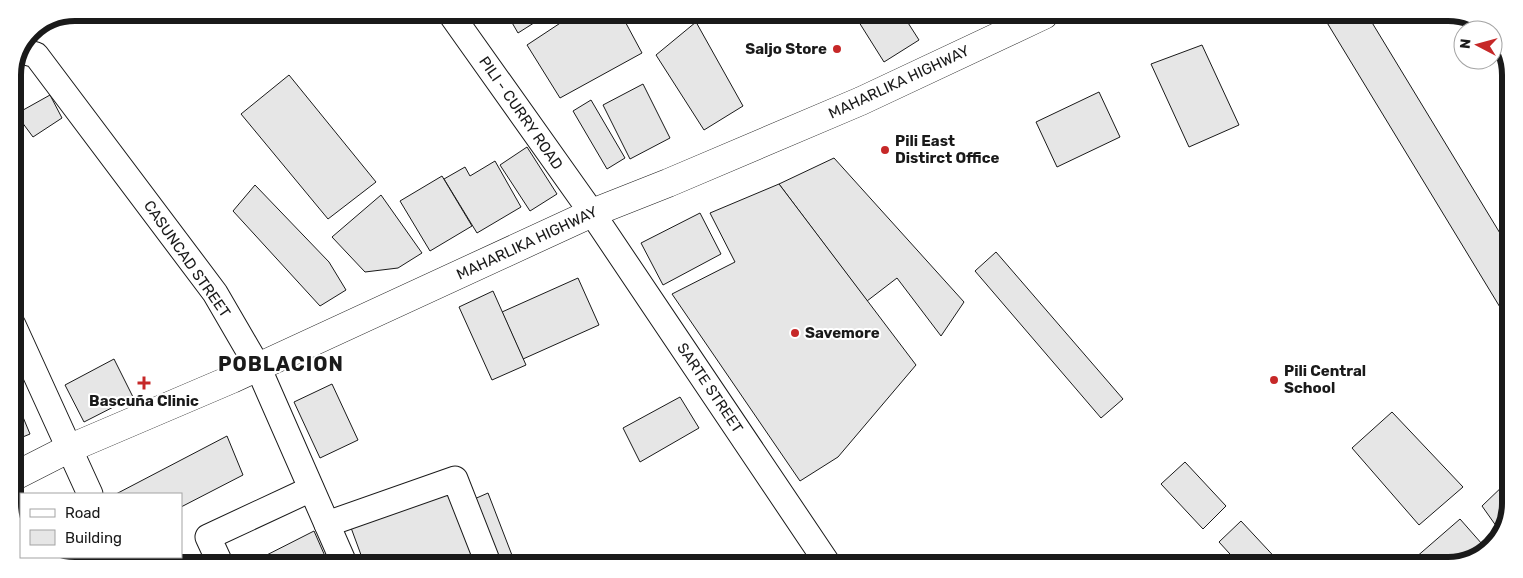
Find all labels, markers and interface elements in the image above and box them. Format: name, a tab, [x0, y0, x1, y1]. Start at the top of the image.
north arrow	[1453, 20, 1503, 70]
text: N	[1457, 38, 1475, 50]
place label: Saljo Store	[745, 40, 827, 58]
street label: MAHARLIKA HIGHWAY	[826, 41, 973, 123]
marker: Saljo Store	[831, 43, 843, 55]
street label: PILI - CURRY ROAD	[475, 53, 567, 173]
place label: Pili East Distirct Office	[895, 132, 1000, 167]
marker: Pili East Distirct Office	[879, 144, 891, 156]
street label: CASUNCAD STREET	[140, 197, 234, 321]
street label: MAHARLIKA HIGHWAY	[454, 202, 601, 284]
place label: Savemore	[805, 324, 880, 342]
marker: Savemore	[789, 327, 801, 339]
street label: SARTE STREET	[673, 339, 747, 437]
district label: POBLACION	[218, 352, 344, 376]
place label: Pili Central School	[1284, 362, 1366, 397]
marker: Pili Central School	[1268, 374, 1280, 386]
marker: Bascuña Clinic	[137, 376, 151, 390]
place label: Bascuña Clinic	[89, 392, 199, 410]
legend	[20, 493, 182, 558]
text: Road	[65, 504, 101, 522]
text: Building	[65, 529, 122, 547]

